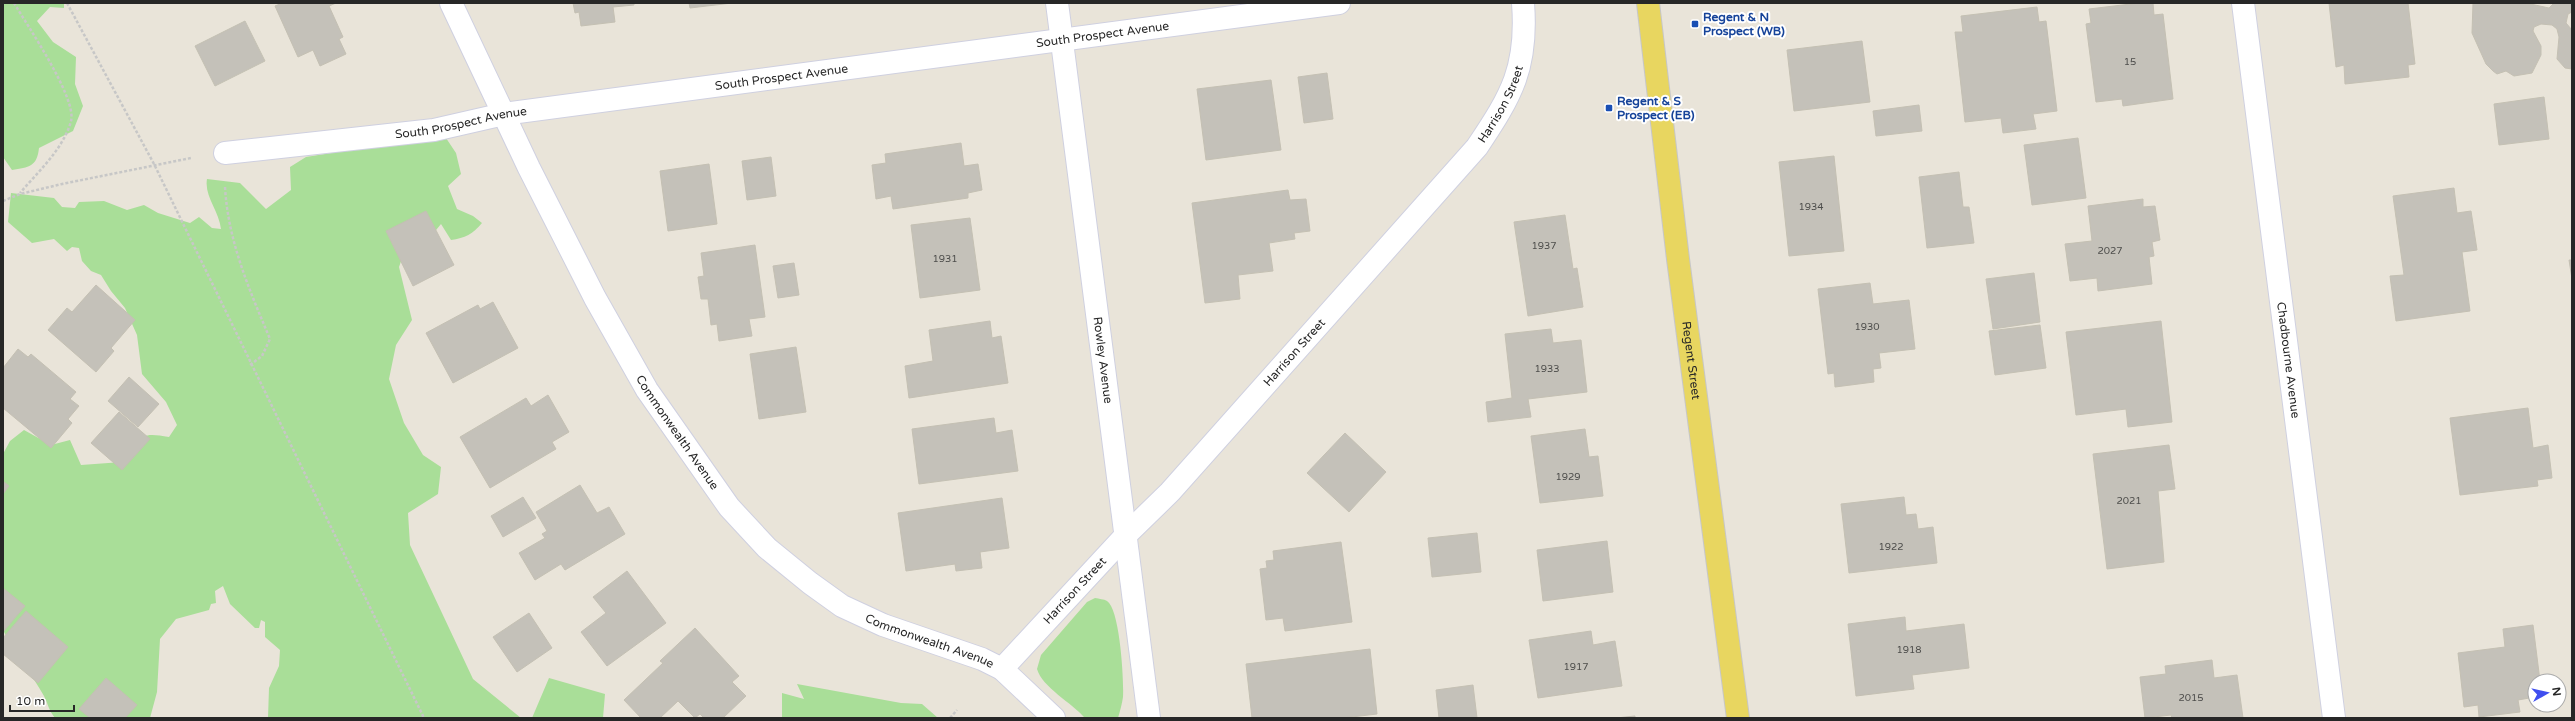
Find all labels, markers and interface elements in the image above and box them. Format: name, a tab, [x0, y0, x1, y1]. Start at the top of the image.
place label: Regent & N Prospect (WB)	[1703, 10, 1785, 39]
street label: South Prospect Avenue	[1035, 19, 1170, 50]
marker: Regent & N Prospect (WB)	[1690, 19, 1700, 29]
house number: 15	[2124, 56, 2136, 68]
street label: South Prospect Avenue	[714, 61, 849, 93]
street label: Harrison Street	[1475, 64, 1526, 145]
place label: Regent & S Prospect (EB)	[1617, 94, 1695, 123]
marker: Regent & S Prospect (EB)	[1604, 103, 1614, 113]
street label: South Prospect Avenue	[394, 104, 528, 141]
house number: 1934	[1798, 201, 1824, 213]
house number: 1937	[1531, 240, 1557, 252]
house number: 2027	[2097, 245, 2123, 257]
house number: 1931	[932, 253, 958, 265]
street label: Chadbourne Avenue	[2274, 301, 2303, 419]
street label: Harrison Street	[1260, 315, 1328, 389]
street label: Rowley Avenue	[1090, 316, 1115, 405]
street label: Regent Street	[1679, 320, 1703, 401]
house number: 1930	[1854, 321, 1880, 333]
house number: 1933	[1534, 363, 1560, 375]
street label: Commonwealth Avenue	[633, 373, 722, 492]
house number: 1929	[1555, 471, 1581, 483]
house number: 2021	[2116, 495, 2142, 507]
house number: 1922	[1878, 541, 1904, 553]
street label: Harrison Street	[1040, 554, 1109, 627]
street label: Commonwealth Avenue	[863, 611, 997, 671]
house number: 1918	[1896, 644, 1922, 656]
house number: 1917	[1563, 661, 1589, 673]
north arrow	[2527, 673, 2567, 713]
text: N	[2549, 686, 2563, 697]
scale bar	[10, 687, 74, 713]
house number: 2015	[2178, 692, 2204, 704]
text: 10 m	[16, 694, 45, 708]

